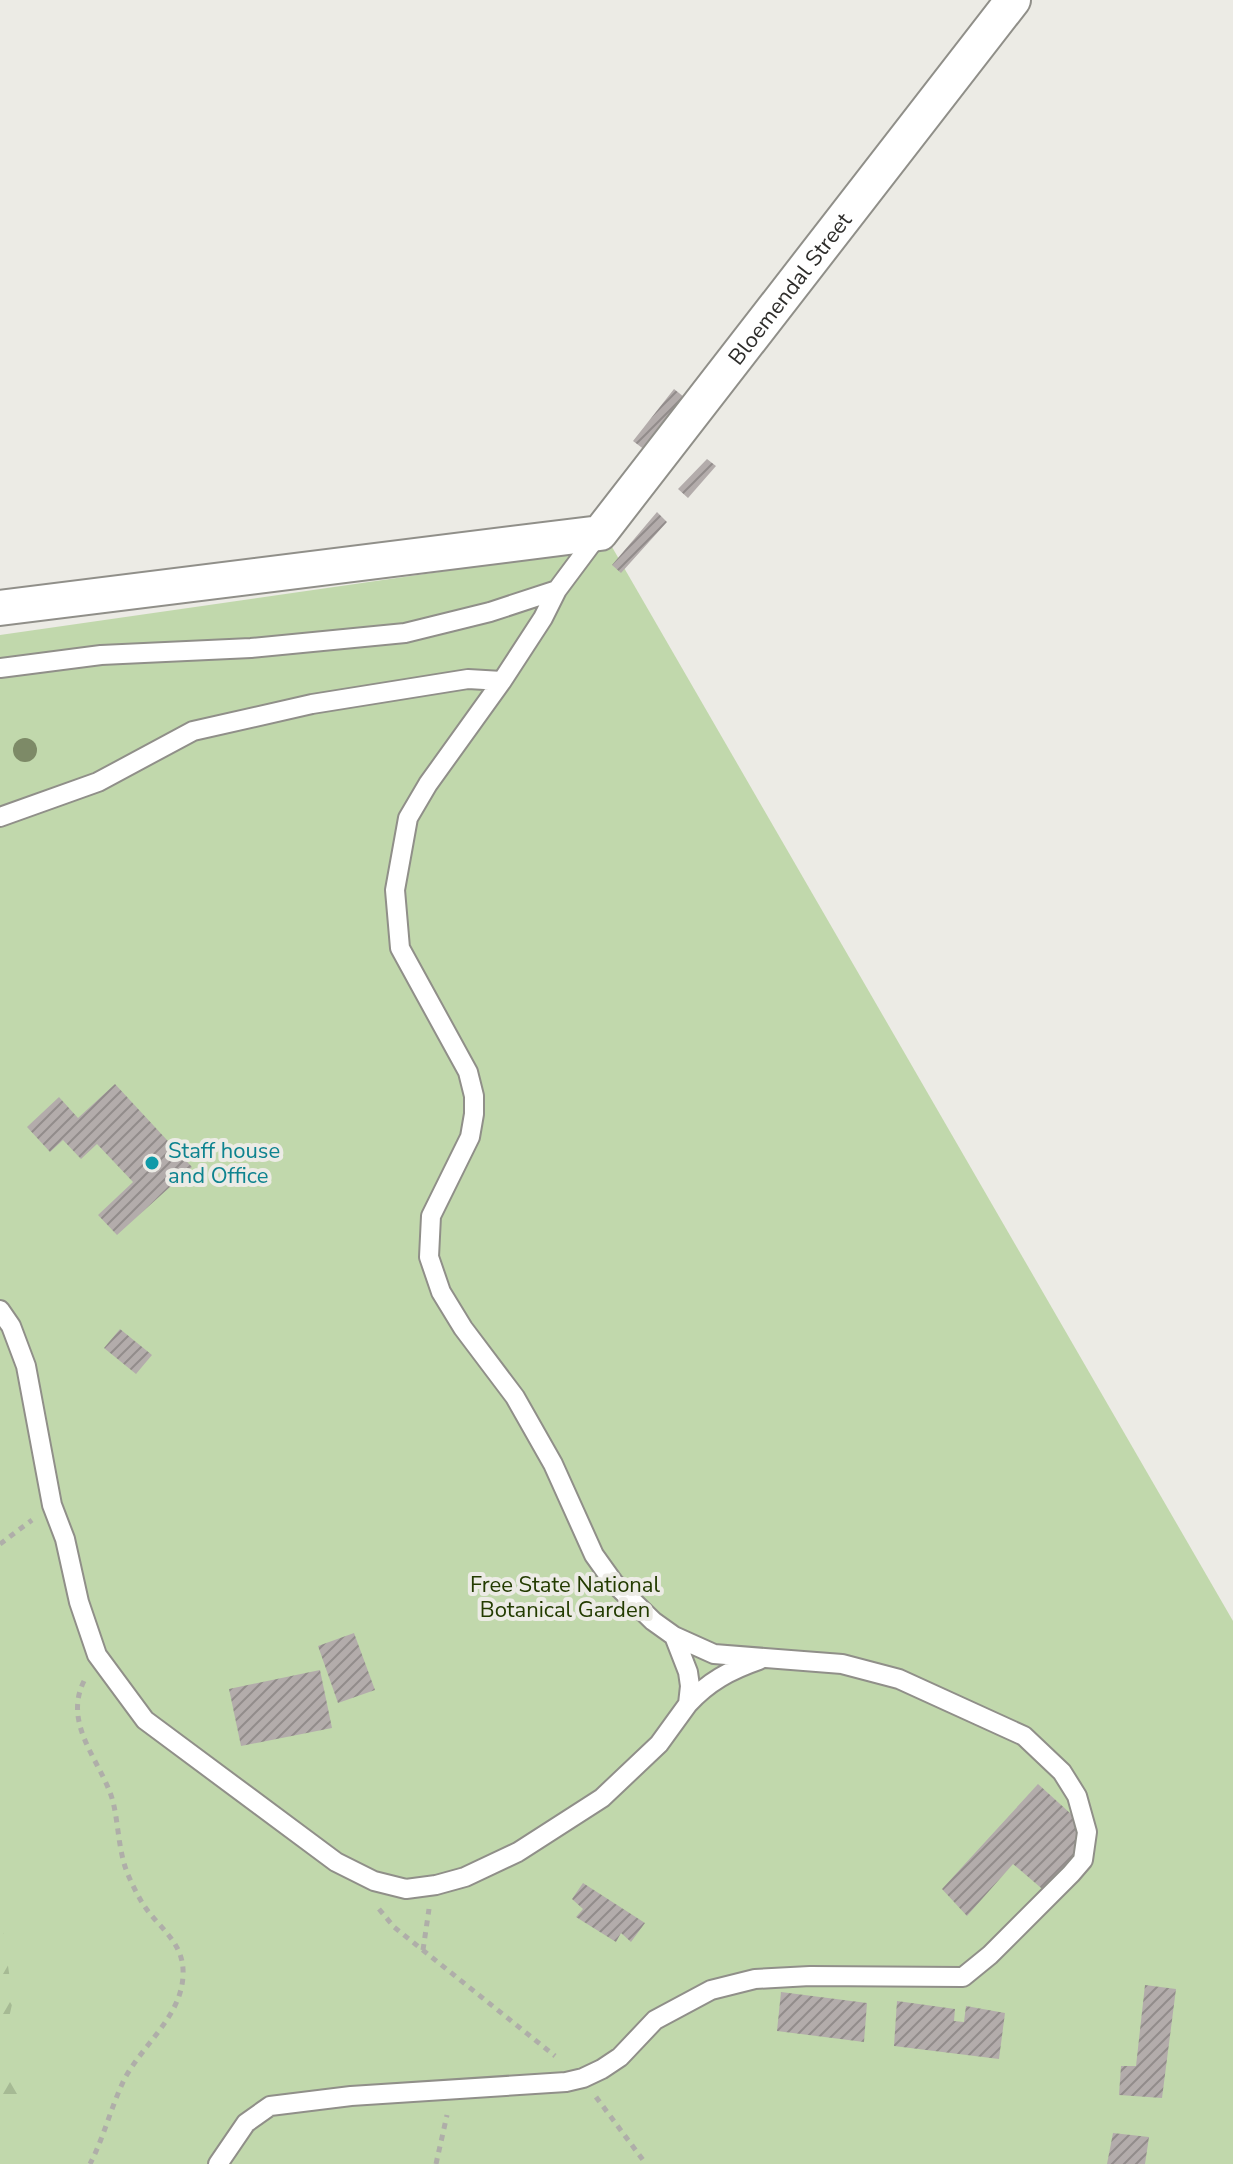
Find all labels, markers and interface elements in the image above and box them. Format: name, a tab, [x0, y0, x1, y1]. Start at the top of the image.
street label: Bloemendal Street	[722, 207, 859, 371]
place label: Staff house and Office	[168, 1136, 280, 1191]
marker: Staff house and Office	[143, 1154, 161, 1172]
park label: Free State National Botanical Garden	[470, 1570, 661, 1625]

